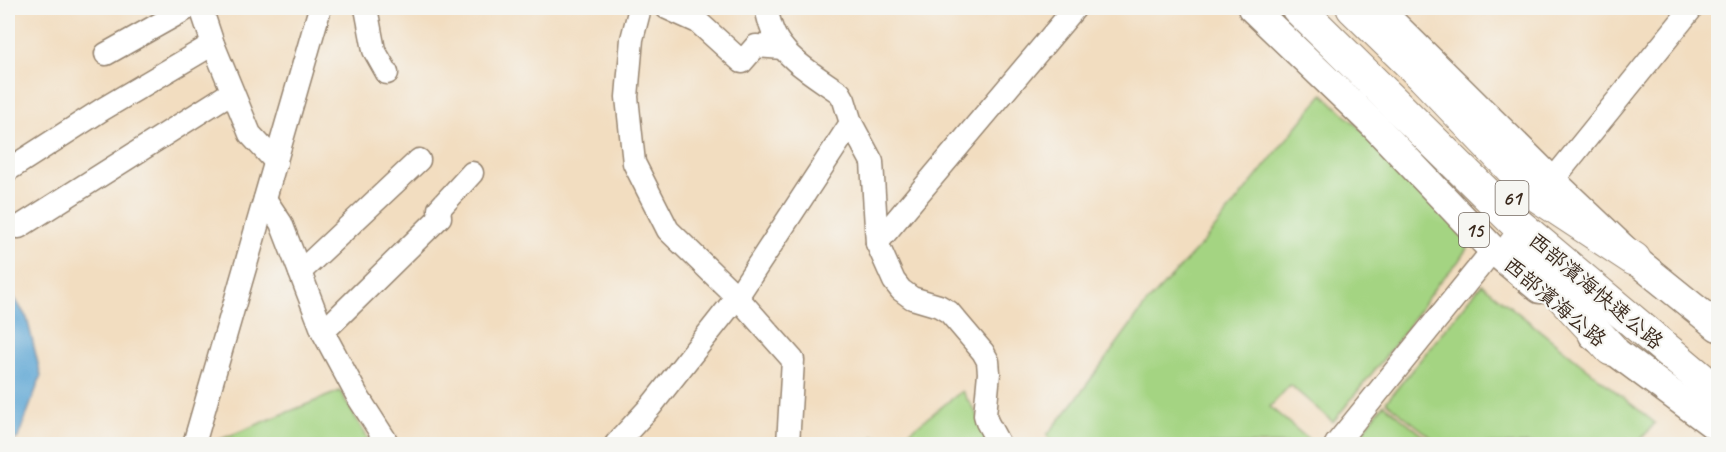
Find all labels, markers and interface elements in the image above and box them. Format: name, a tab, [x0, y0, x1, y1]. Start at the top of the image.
road number: 61	[1496, 181, 1528, 215]
road number: 15	[1459, 213, 1489, 247]
street label: 西部濱海快速公路	[1523, 227, 1669, 355]
street label: 西部濱海公路	[1498, 252, 1612, 352]

